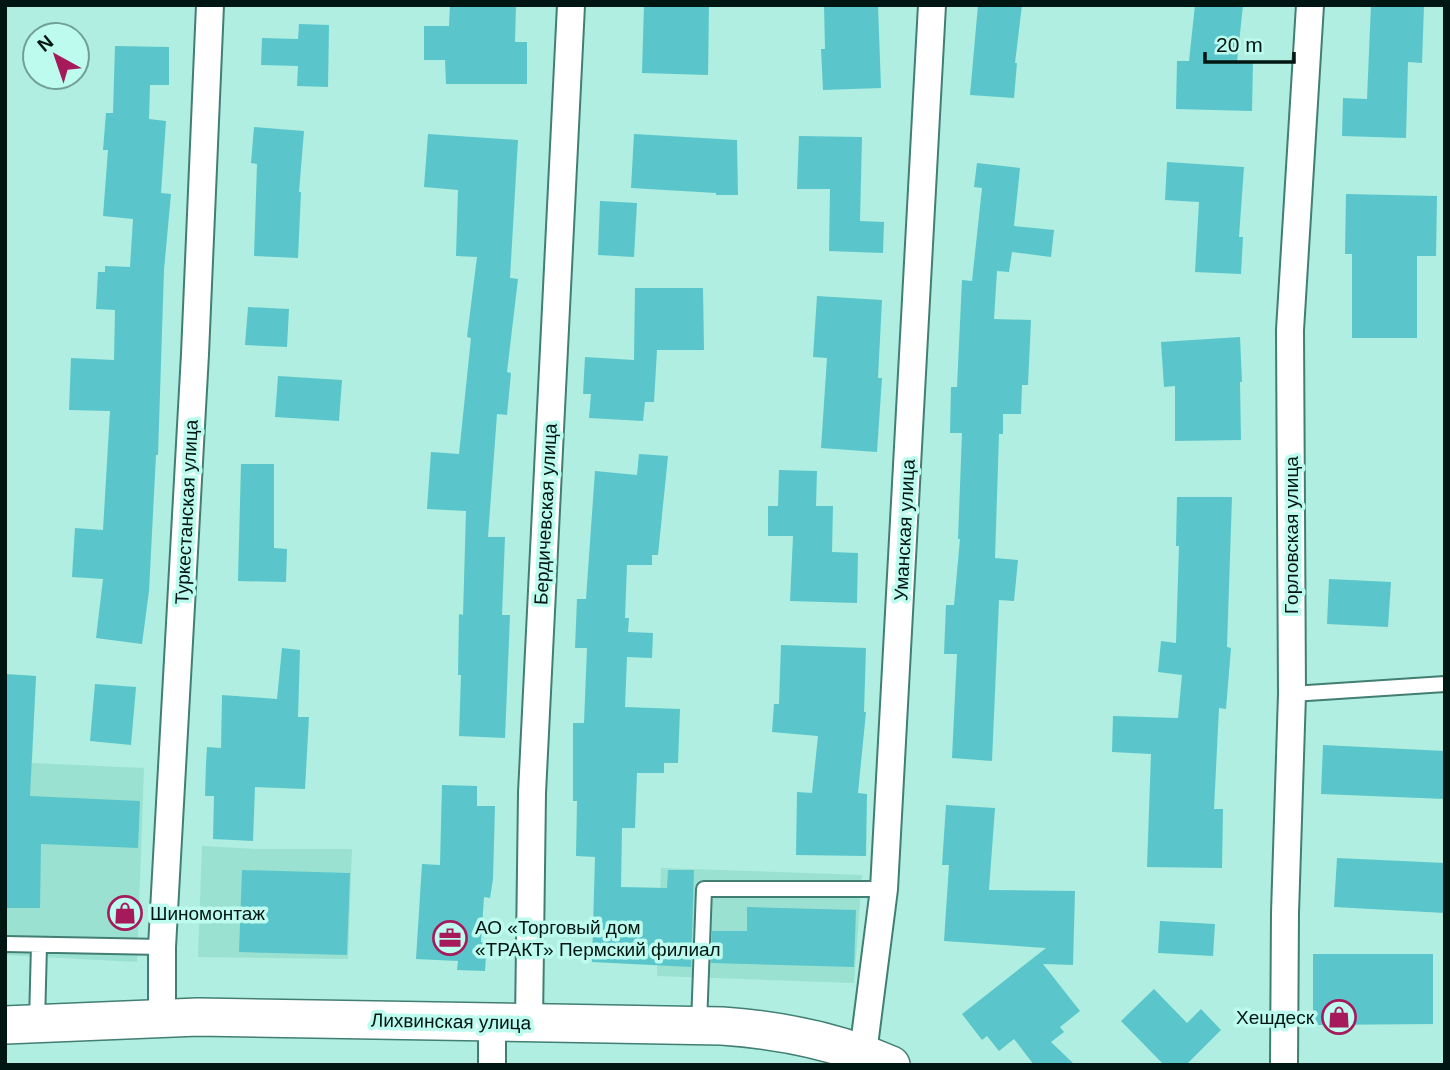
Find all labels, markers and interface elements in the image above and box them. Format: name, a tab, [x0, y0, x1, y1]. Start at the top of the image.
north arrow	[21, 21, 91, 91]
scale bar	[1205, 21, 1294, 65]
text: N	[33, 31, 57, 56]
text: 20 m	[1216, 33, 1263, 56]
street label: Туркестанская улица	[171, 419, 202, 605]
street label: Бердичевская улица	[530, 422, 561, 605]
street label: Горловская улица	[1281, 456, 1302, 614]
street label: Уманская улица	[890, 458, 919, 601]
shop icon: Шинoмонтаж	[106, 894, 144, 932]
place label: Шинoмонтаж	[150, 903, 265, 924]
place label: АО «Торговый дом «ТРАКТ» Пермский филиал	[475, 917, 721, 960]
office icon: АО «Торговый дом «ТРАКТ» Пермский филиал	[431, 919, 469, 957]
shop icon: Хешдеск	[1320, 998, 1358, 1036]
place label: Хешдеск	[1236, 1007, 1315, 1028]
street label: Лихвинская улица	[371, 1010, 532, 1033]

